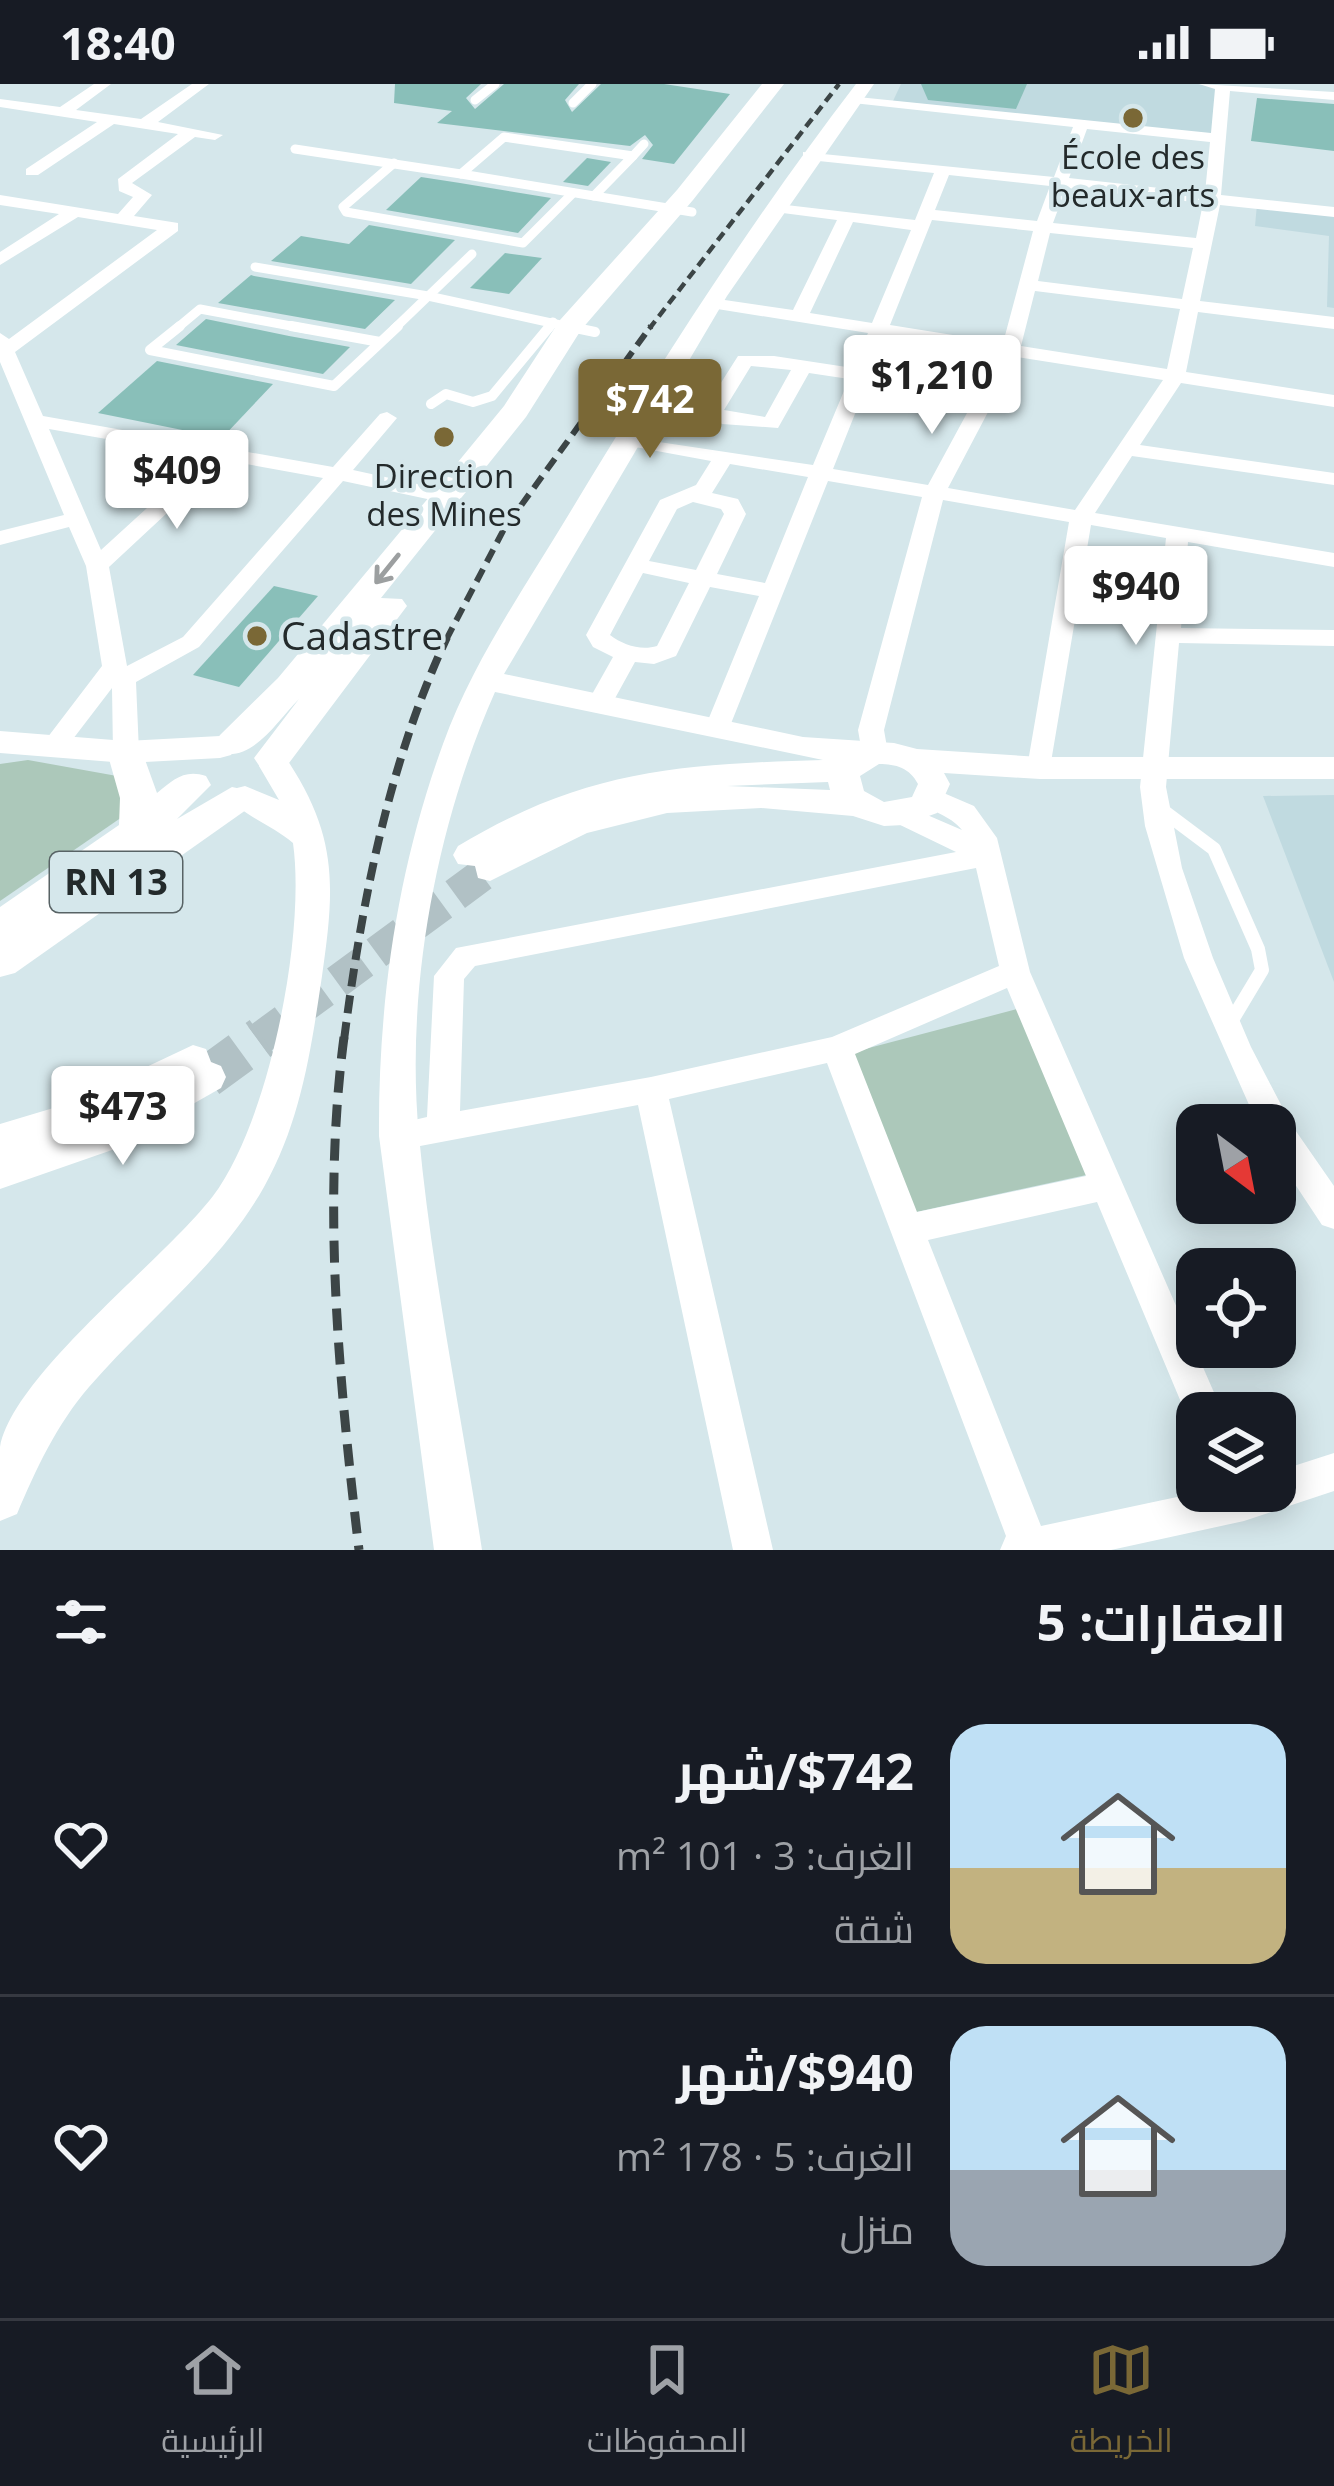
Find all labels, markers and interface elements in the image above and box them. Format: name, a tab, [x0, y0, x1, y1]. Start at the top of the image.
text: 18:40	[60, 12, 176, 73]
marker: École des beaux-arts	[1120, 105, 1146, 131]
place label: École des beaux-arts	[1051, 134, 1215, 217]
pin: $1,210	[834, 335, 1030, 437]
text: $1,210	[871, 347, 993, 400]
pin: $742	[579, 359, 721, 461]
text: $742	[605, 371, 695, 424]
marker: Direction des Mines	[431, 424, 457, 450]
pin: $409	[106, 430, 248, 532]
text: $409	[132, 442, 222, 495]
place label: Direction des Mines	[366, 453, 522, 536]
pin: $940	[1065, 546, 1207, 648]
one-way arrow	[374, 553, 400, 585]
text: $940	[1091, 558, 1181, 611]
place label: Cadastre	[281, 608, 443, 661]
marker: Cadastre	[244, 623, 270, 649]
road number: RN 13	[50, 852, 182, 912]
pin: $473	[52, 1066, 194, 1168]
text: $473	[78, 1078, 168, 1131]
north arrow	[1176, 1104, 1296, 1224]
map controls	[1176, 1104, 1296, 1512]
button: locate	[1176, 1248, 1296, 1368]
button: layers	[1176, 1392, 1296, 1512]
text: العقارات: 5	[1037, 1586, 1286, 1656]
icon: filters	[48, 1589, 114, 1655]
text: $742/شهر	[677, 1735, 914, 1805]
icon: home	[1046, 1772, 1190, 1916]
icon: heart	[48, 1811, 114, 1877]
text: الغرف: 3 · 101 m²	[616, 1828, 914, 1881]
text: شقة	[834, 1901, 914, 1954]
text: $940/شهر	[677, 2036, 914, 2106]
icon: home	[1046, 2074, 1190, 2218]
icon: heart	[48, 2113, 114, 2179]
text: الغرف: 5 · 178 m²	[616, 2129, 914, 2182]
text: منزل	[840, 2202, 914, 2255]
tab: الرئيسية	[161, 2337, 265, 2471]
tab: المحفوظات	[587, 2337, 748, 2471]
tab: الخريطة	[1070, 2337, 1173, 2471]

